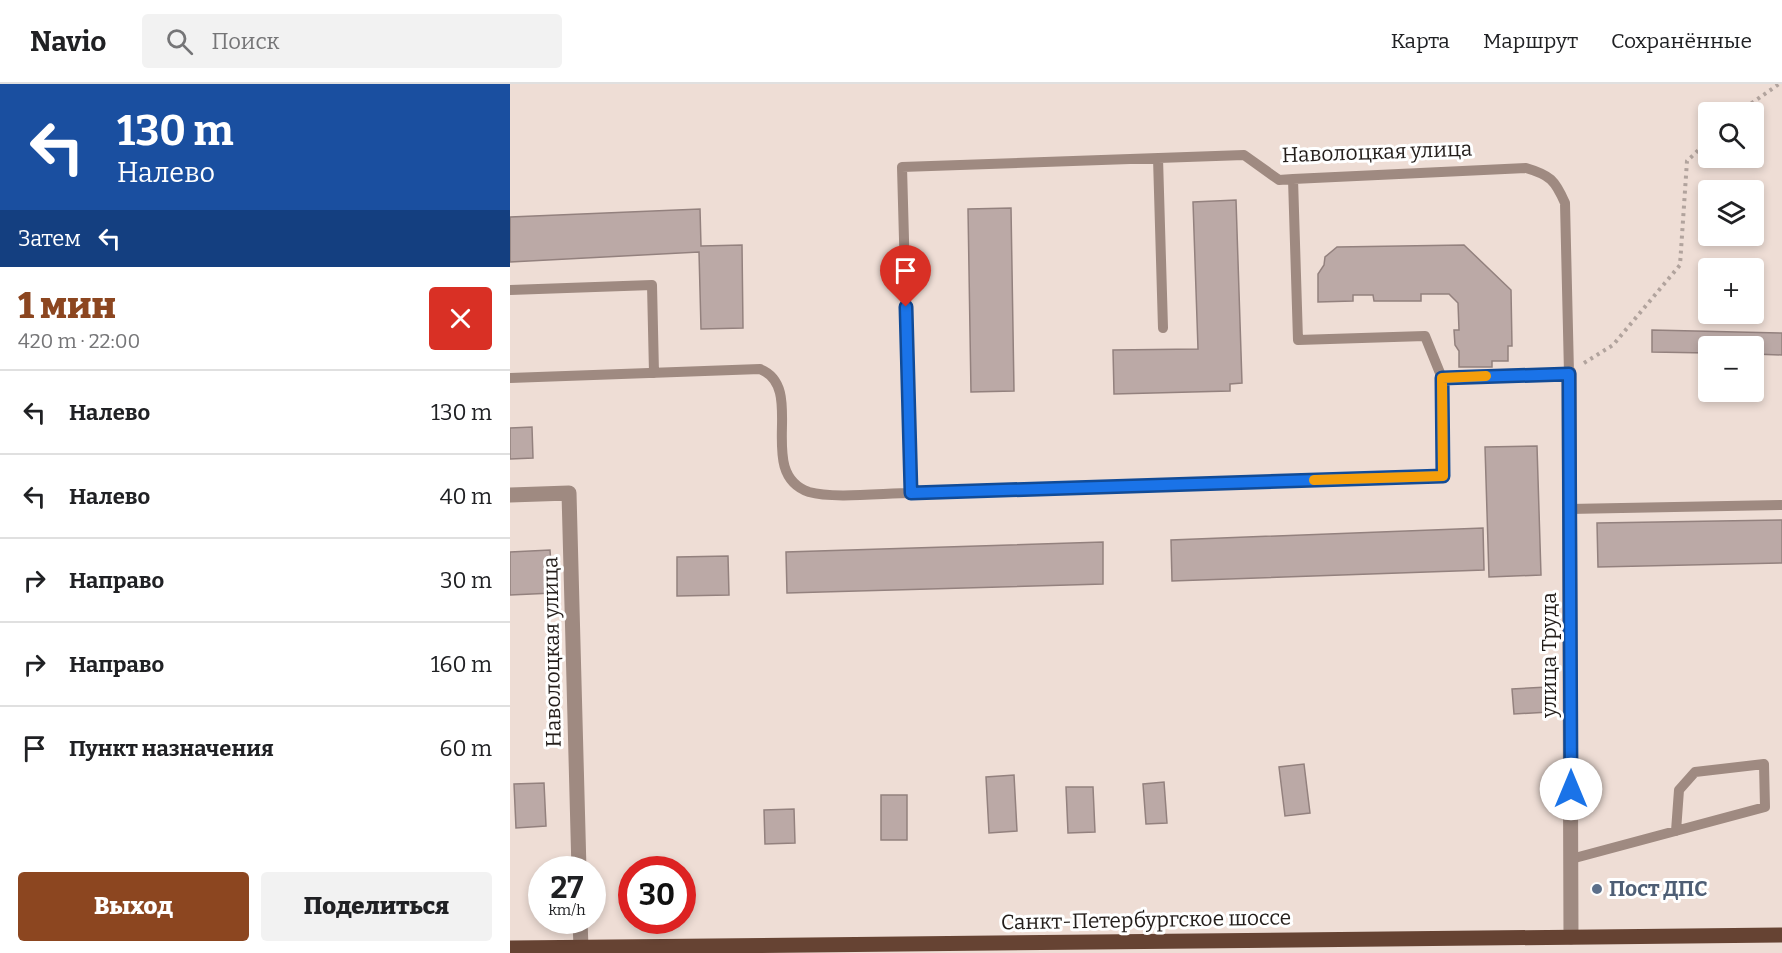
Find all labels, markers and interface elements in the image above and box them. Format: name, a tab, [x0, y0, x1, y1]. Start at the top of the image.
search box	[142, 14, 562, 68]
text: Navio	[30, 25, 106, 58]
icon: search	[163, 25, 196, 58]
text: Поиск	[211, 28, 279, 55]
text: Карта	[1391, 28, 1450, 54]
text: Маршрут	[1483, 28, 1578, 54]
text: Сохранённые	[1611, 28, 1752, 54]
map controls	[1698, 102, 1764, 402]
button: search	[1698, 102, 1764, 168]
text: 130 m	[117, 106, 234, 156]
icon: left	[18, 108, 96, 186]
street label: Наволоцкая улица	[1281, 136, 1473, 168]
text: Налево	[117, 157, 215, 189]
button: layers	[1698, 180, 1764, 246]
icon: left	[93, 222, 126, 255]
text: Затем	[18, 225, 81, 252]
pin	[880, 245, 931, 307]
icon: arrive	[889, 254, 922, 287]
button: +	[1698, 258, 1764, 324]
text: 1 мин	[18, 284, 116, 328]
button: close	[429, 287, 492, 350]
text: 420 m · 22:00	[18, 329, 140, 353]
button: −	[1698, 336, 1764, 402]
icon: left	[18, 396, 51, 429]
text: Налево	[69, 399, 150, 426]
text: 130 m	[431, 399, 492, 426]
icon: left	[18, 480, 51, 513]
text: Налево	[69, 483, 150, 510]
text: 40 m	[440, 483, 492, 510]
street label: Наволоцкая улица	[537, 556, 567, 748]
icon: right	[18, 564, 51, 597]
text: Направо	[69, 567, 164, 594]
text: 30 m	[440, 567, 492, 594]
street label: улица Труда	[1536, 592, 1562, 719]
icon: right	[18, 648, 51, 681]
text: Направо	[69, 651, 164, 678]
text: 160 m	[431, 651, 492, 678]
icon: arrive	[18, 732, 51, 765]
text: Пункт назначения	[69, 735, 274, 762]
text: 60 m	[440, 735, 492, 762]
position arrow	[1539, 757, 1603, 821]
speed limit sign: 30	[618, 856, 696, 934]
text: 27	[551, 870, 583, 906]
button: Выход	[18, 872, 249, 941]
button: Поделиться	[261, 872, 492, 941]
place label: Пост ДПС	[1609, 876, 1708, 902]
marker: Пост ДПС	[1590, 882, 1604, 896]
text: km/h	[548, 901, 586, 919]
street label: Санкт-Петербургское шоссе	[1001, 904, 1291, 936]

